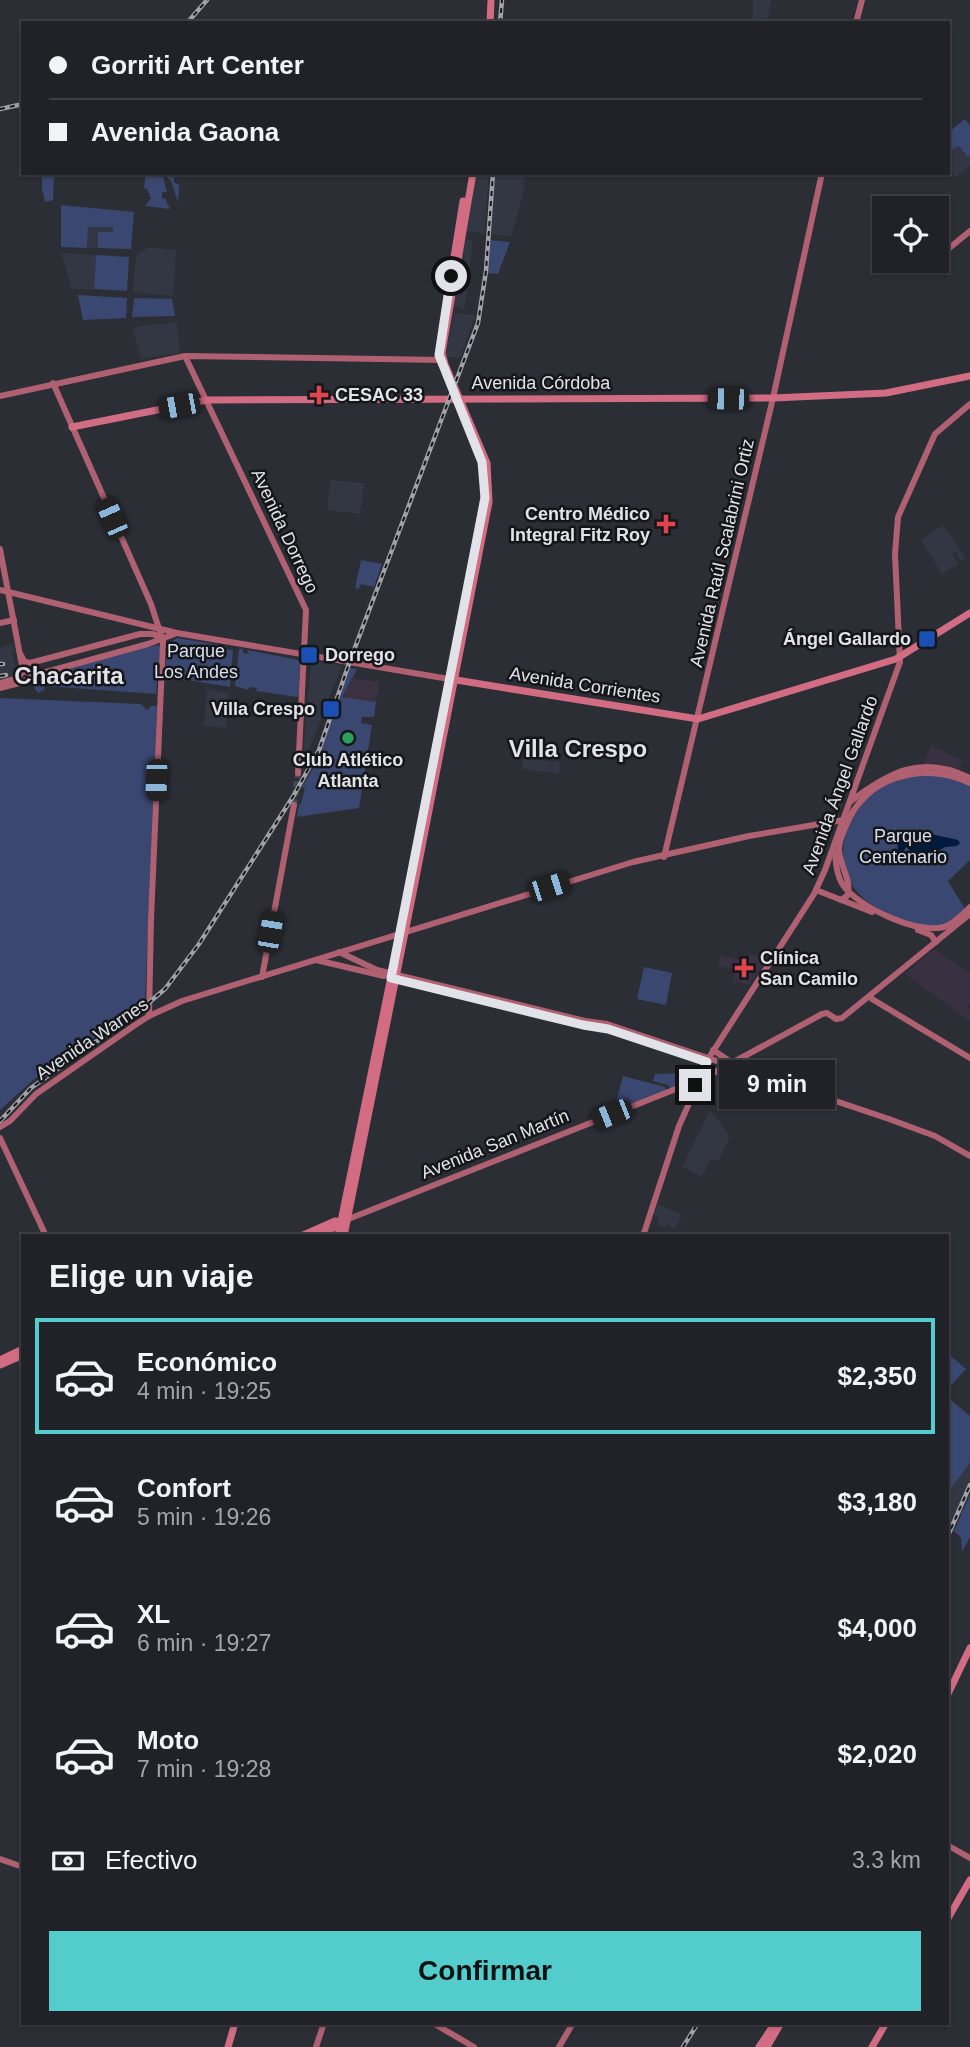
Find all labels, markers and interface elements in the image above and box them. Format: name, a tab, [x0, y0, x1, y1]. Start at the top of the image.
text: Gorriti Art Center	[91, 50, 304, 80]
text: Avenida Gaona	[91, 117, 279, 147]
map controls	[872, 196, 949, 273]
button: locate	[872, 196, 949, 273]
route start	[435, 260, 467, 292]
street label: Avenida Córdoba	[472, 373, 611, 393]
marker: CESAC 33	[309, 385, 329, 405]
place label: CESAC 33	[335, 385, 423, 405]
car	[707, 388, 750, 410]
car	[157, 392, 202, 420]
street label: Avenida Raúl Scalabrini Ortiz	[686, 437, 758, 669]
street label: Avenida Dorrego	[247, 466, 323, 596]
car	[94, 495, 131, 541]
place label: Centro Médico Integral Fitz Roy	[510, 504, 650, 545]
marker: Centro Médico Integral Fitz Roy	[656, 514, 676, 534]
place label: Ángel Gallardo	[783, 628, 911, 649]
marker: Ángel Gallardo	[917, 629, 937, 649]
park label: Parque Los Andes	[154, 641, 238, 682]
marker: Dorrego	[299, 645, 319, 665]
place label: Dorrego	[325, 645, 395, 665]
district label: Chacarita	[14, 662, 124, 689]
street label: Avenida Corrientes	[508, 663, 662, 707]
street label: Avenida Ángel Gallardo	[798, 693, 882, 877]
place label: Villa Crespo	[211, 699, 315, 719]
marker: Villa Crespo	[321, 699, 341, 719]
marker: Club Atlético Atlanta	[340, 730, 356, 746]
district label: Villa Crespo	[509, 735, 647, 762]
place label: Club Atlético Atlanta	[293, 750, 403, 791]
car	[145, 759, 168, 801]
park label: Parque Centenario	[859, 826, 947, 867]
car	[526, 871, 573, 903]
car	[257, 909, 284, 955]
place label: Clínica San Camilo	[760, 948, 858, 989]
marker: Clínica San Camilo	[734, 958, 754, 978]
street label: Avenida Warnes	[32, 994, 152, 1084]
callout: 9 min	[720, 1060, 835, 1110]
route end	[679, 1069, 711, 1101]
text: 9 min	[747, 1071, 807, 1097]
car	[589, 1096, 636, 1132]
street label: Avenida San Martín	[418, 1105, 572, 1183]
text: Elige un viaje	[49, 1258, 254, 1294]
icon: car	[53, 1345, 116, 1408]
text: Económico	[137, 1347, 277, 1377]
text: $2,350	[837, 1361, 917, 1391]
text: 4 min · 19:25	[137, 1378, 271, 1404]
icon: car	[53, 1471, 116, 1534]
text: Confort	[137, 1473, 231, 1503]
text: $3,180	[837, 1487, 917, 1517]
text: 5 min · 19:26	[137, 1504, 271, 1530]
icon: car	[53, 1597, 116, 1660]
text: XL	[137, 1599, 170, 1629]
text: $4,000	[837, 1613, 917, 1643]
text: 6 min · 19:27	[137, 1630, 271, 1656]
icon: car	[53, 1723, 116, 1786]
text: Moto	[137, 1725, 199, 1755]
text: $2,020	[837, 1739, 917, 1769]
text: 7 min · 19:28	[137, 1756, 271, 1782]
icon: cash	[49, 1842, 87, 1880]
text: Efectivo	[105, 1845, 198, 1875]
text: 3.3 km	[852, 1847, 921, 1873]
button: Confirmar	[49, 1931, 921, 2011]

